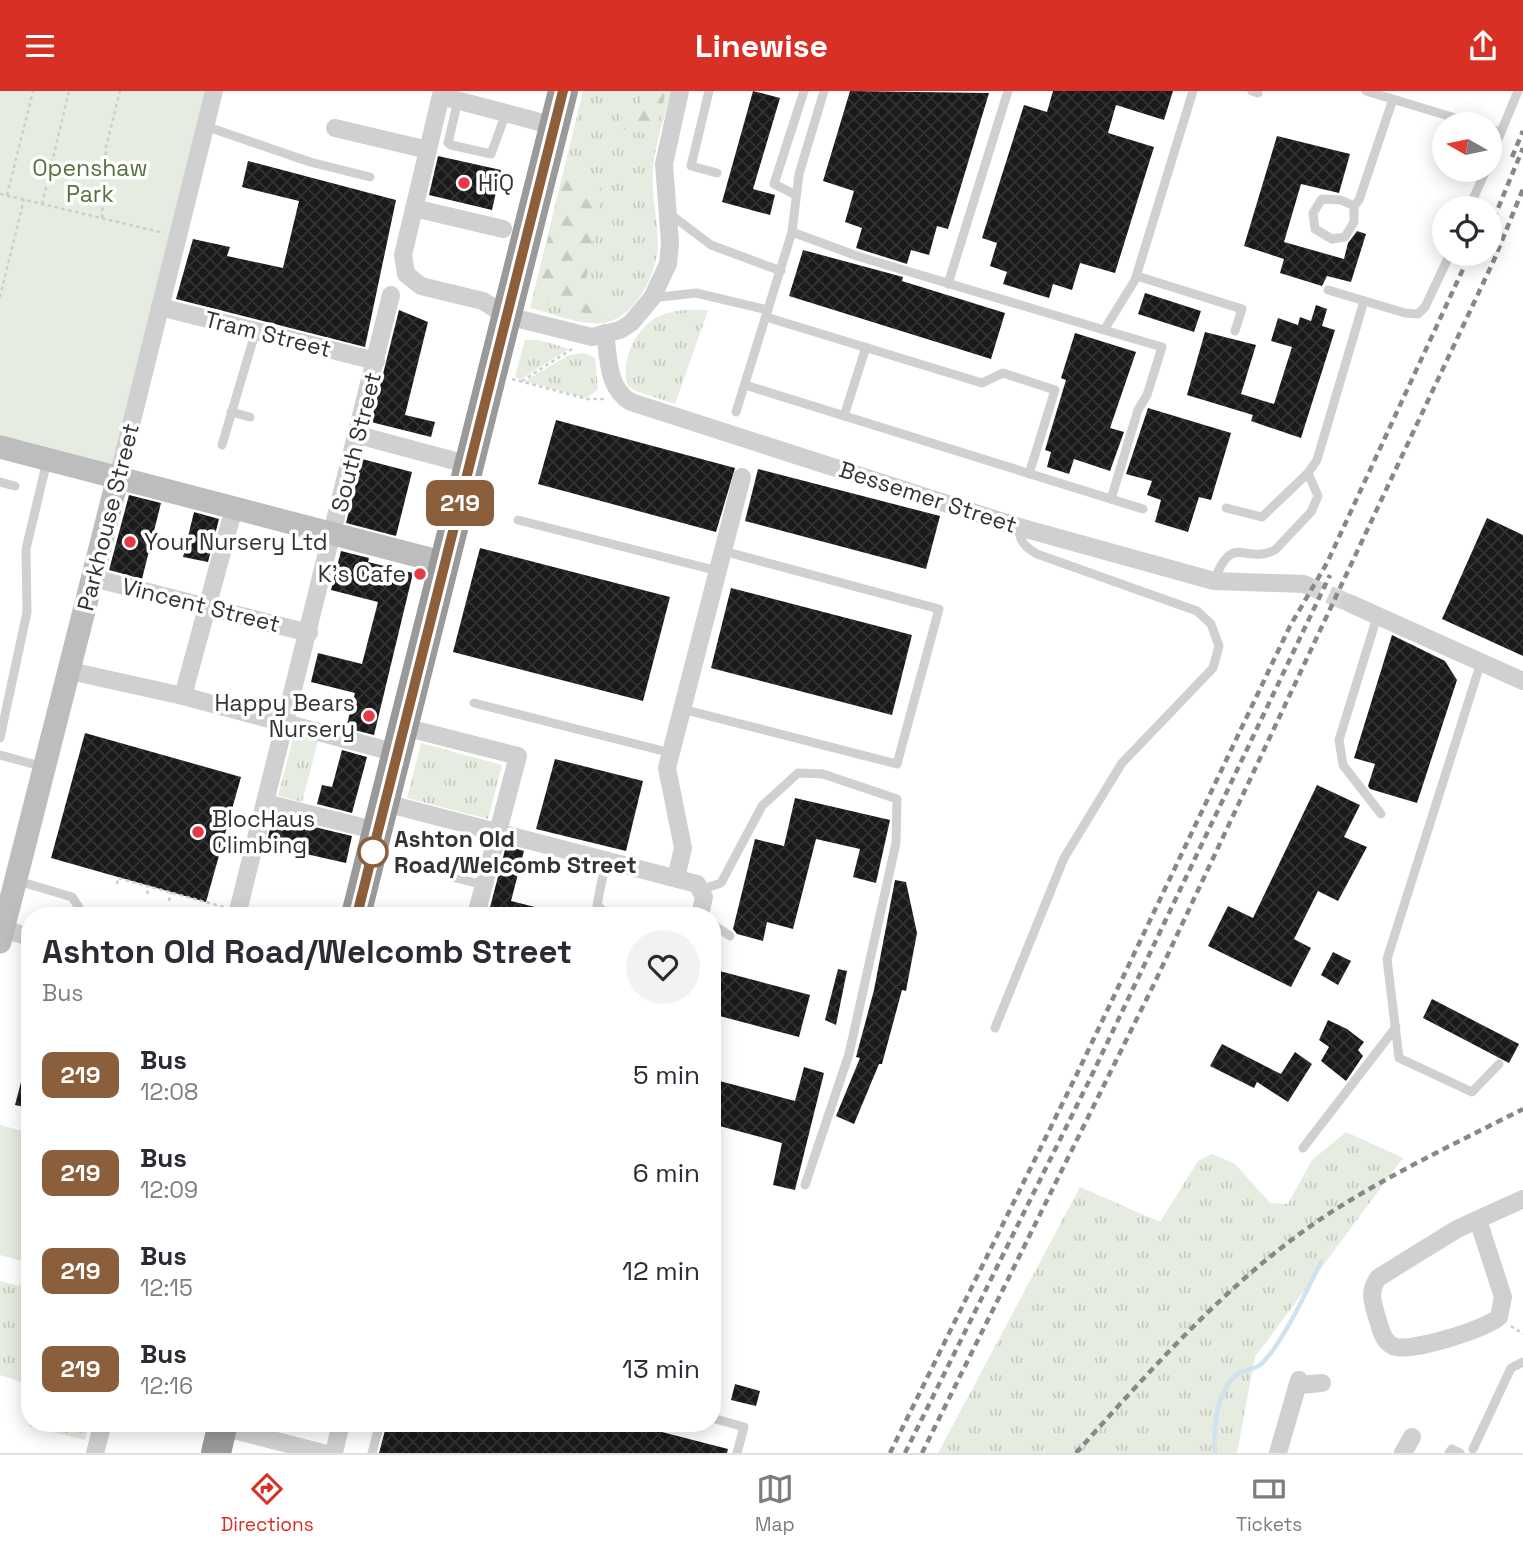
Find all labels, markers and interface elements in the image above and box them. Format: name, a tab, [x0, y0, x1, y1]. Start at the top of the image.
text: Linewise	[695, 26, 828, 66]
icon: menu	[21, 27, 59, 65]
icon: share	[1464, 27, 1502, 65]
north arrow	[1432, 112, 1502, 182]
map controls	[1432, 112, 1502, 266]
park label: Openshaw Park	[32, 153, 148, 209]
place label: HiQ	[478, 168, 514, 198]
marker: HiQ	[456, 175, 472, 191]
button: locate	[1432, 196, 1502, 266]
street label: Tram Street	[202, 304, 334, 364]
street label: South Street	[324, 369, 388, 515]
street label: Parkhouse Street	[70, 420, 146, 614]
street label: Bessemer Street	[835, 454, 1021, 540]
line badge: 219	[420, 480, 500, 526]
text: 219	[440, 487, 480, 518]
place label: Your Nursery Ltd	[144, 527, 328, 557]
marker: Your Nursery Ltd	[122, 534, 138, 550]
place label: K's Cafe	[318, 559, 406, 589]
marker: K's Cafe	[412, 566, 428, 582]
street label: Vincent Street	[119, 571, 283, 639]
place label: Happy Bears Nursery	[214, 688, 355, 744]
marker: Happy Bears Nursery	[361, 708, 377, 724]
place label: BlocHaus Climbing	[212, 804, 315, 860]
marker: BlocHaus Climbing	[190, 824, 206, 840]
place label: Ashton Old Road/Welcomb Street	[394, 824, 637, 880]
marker: Ashton Old Road/Welcomb Street	[358, 837, 388, 867]
button: heart	[626, 930, 700, 1004]
text: Ashton Old Road/Welcomb Street	[42, 931, 572, 973]
text: Bus	[42, 978, 83, 1008]
text: Bus	[140, 1043, 187, 1077]
text: 5 min	[633, 1058, 700, 1092]
text: 219	[61, 1059, 100, 1090]
text: 12:08	[140, 1077, 198, 1107]
text: Bus	[140, 1141, 187, 1175]
text: 6 min	[633, 1156, 700, 1190]
text: 219	[61, 1157, 100, 1188]
text: 12:09	[140, 1175, 198, 1205]
text: Bus	[140, 1239, 187, 1273]
text: 12 min	[622, 1254, 700, 1288]
text: 219	[61, 1255, 100, 1286]
text: 12:15	[140, 1273, 193, 1303]
text: Bus	[140, 1337, 187, 1371]
text: 13 min	[622, 1352, 700, 1386]
text: 219	[61, 1353, 100, 1384]
text: 12:16	[140, 1371, 193, 1401]
tab: Directions	[221, 1470, 314, 1537]
tab: Map	[755, 1470, 795, 1537]
tab: Tickets	[1236, 1470, 1302, 1537]

